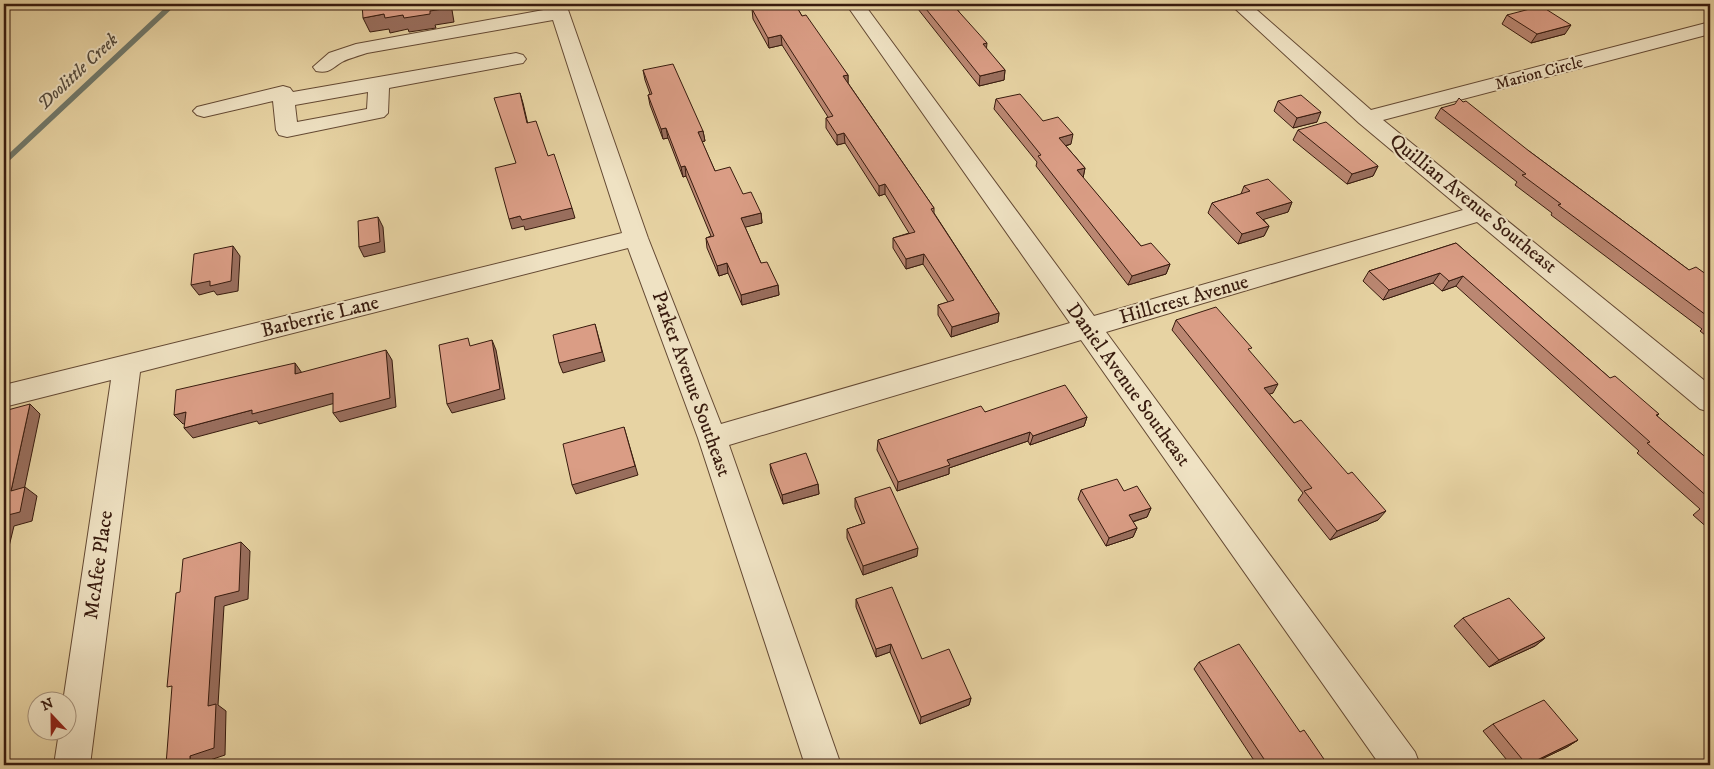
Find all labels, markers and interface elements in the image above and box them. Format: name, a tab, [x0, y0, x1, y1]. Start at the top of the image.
water label: Doolittle Creek	[33, 29, 123, 115]
street label: Marion Circle	[1493, 52, 1585, 94]
street label: Quillian Avenue Southeast	[1384, 129, 1562, 279]
street label: Hillcrest Avenue	[1116, 270, 1252, 330]
street label: Parker Avenue Southeast	[646, 288, 736, 480]
street label: Barberrie Lane	[259, 290, 381, 344]
street label: Daniel Avenue Southeast	[1060, 298, 1196, 472]
street label: McAfee Place	[79, 509, 119, 621]
north arrow	[28, 692, 78, 742]
text: N	[39, 694, 57, 715]

